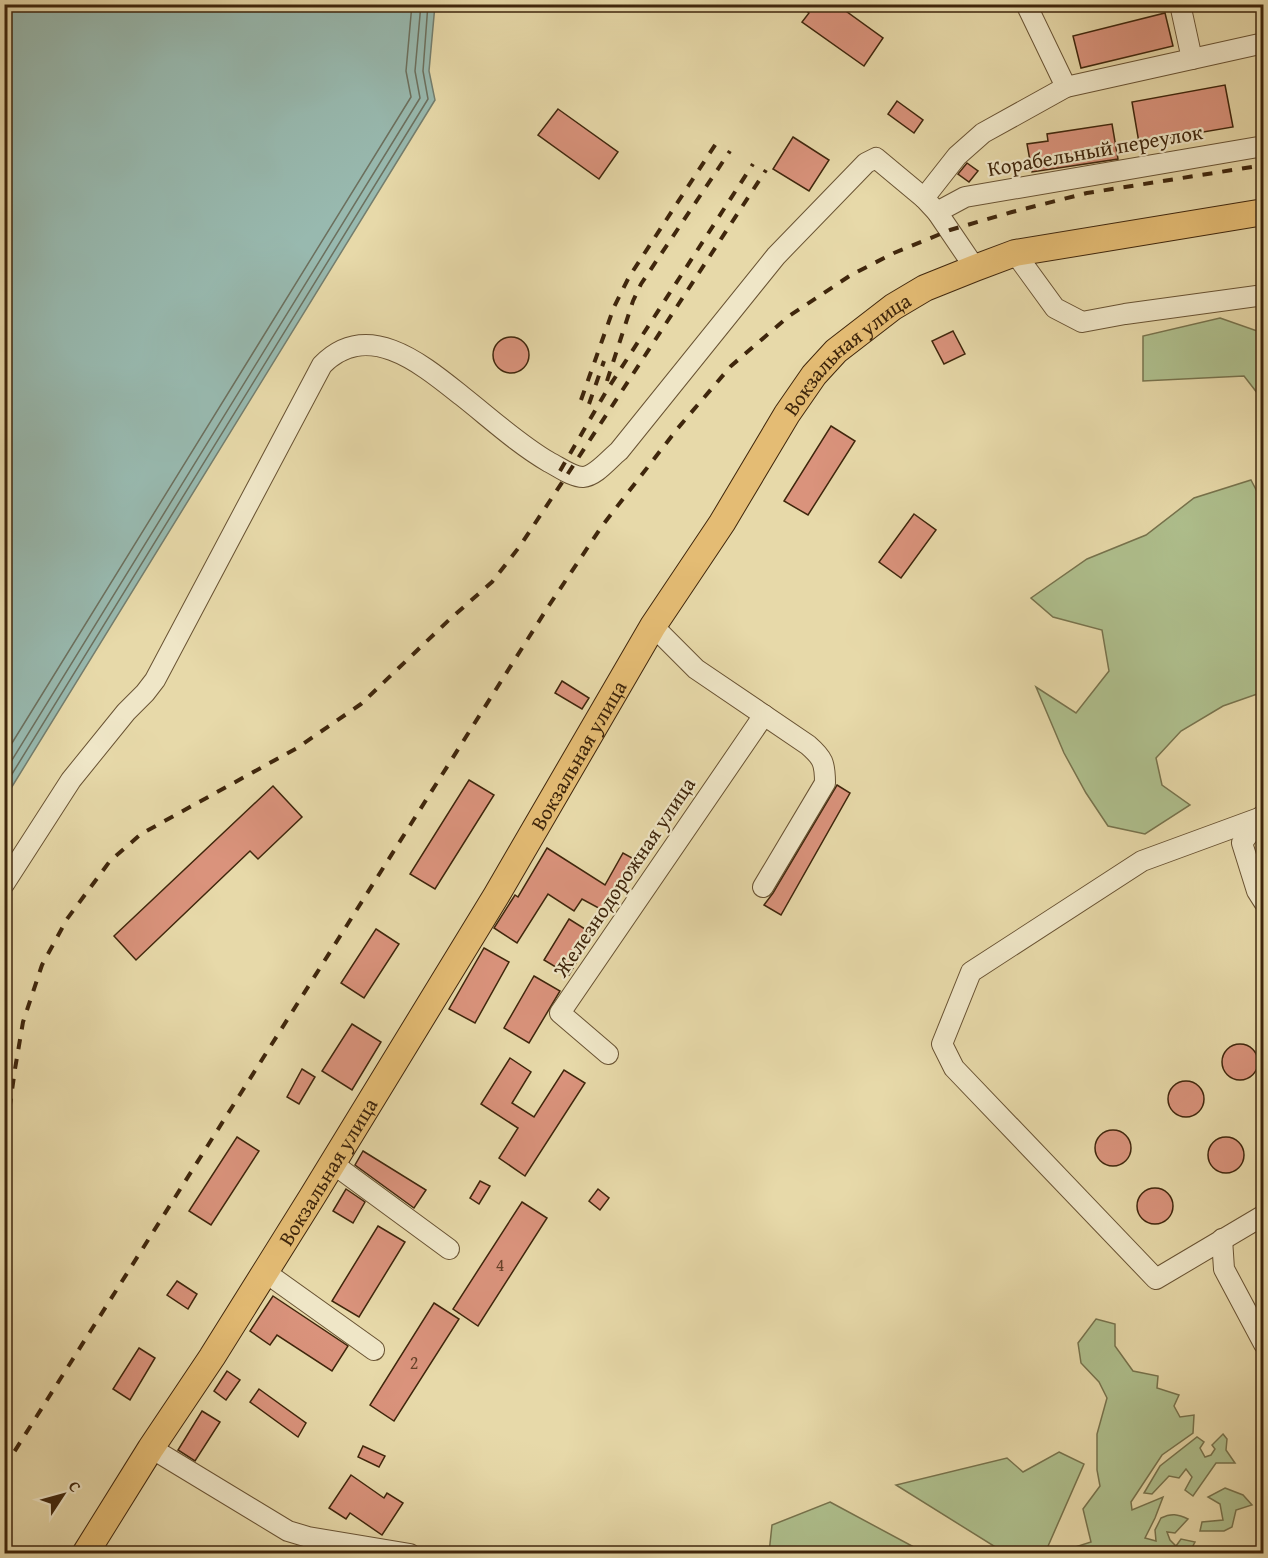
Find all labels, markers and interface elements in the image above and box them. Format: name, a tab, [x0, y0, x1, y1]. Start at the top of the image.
street label: Корабельный переулок	[985, 116, 1205, 184]
street label: Вокзальная улица	[775, 284, 916, 421]
street label: Вокзальная улица	[522, 674, 634, 836]
street label: Железнодорожная улица	[545, 771, 703, 984]
street label: Вокзальная улица	[270, 1092, 385, 1251]
house number: 4	[496, 1251, 504, 1278]
house number: 2	[410, 1349, 418, 1376]
north arrow	[33, 1465, 93, 1525]
text: С	[63, 1475, 88, 1497]

